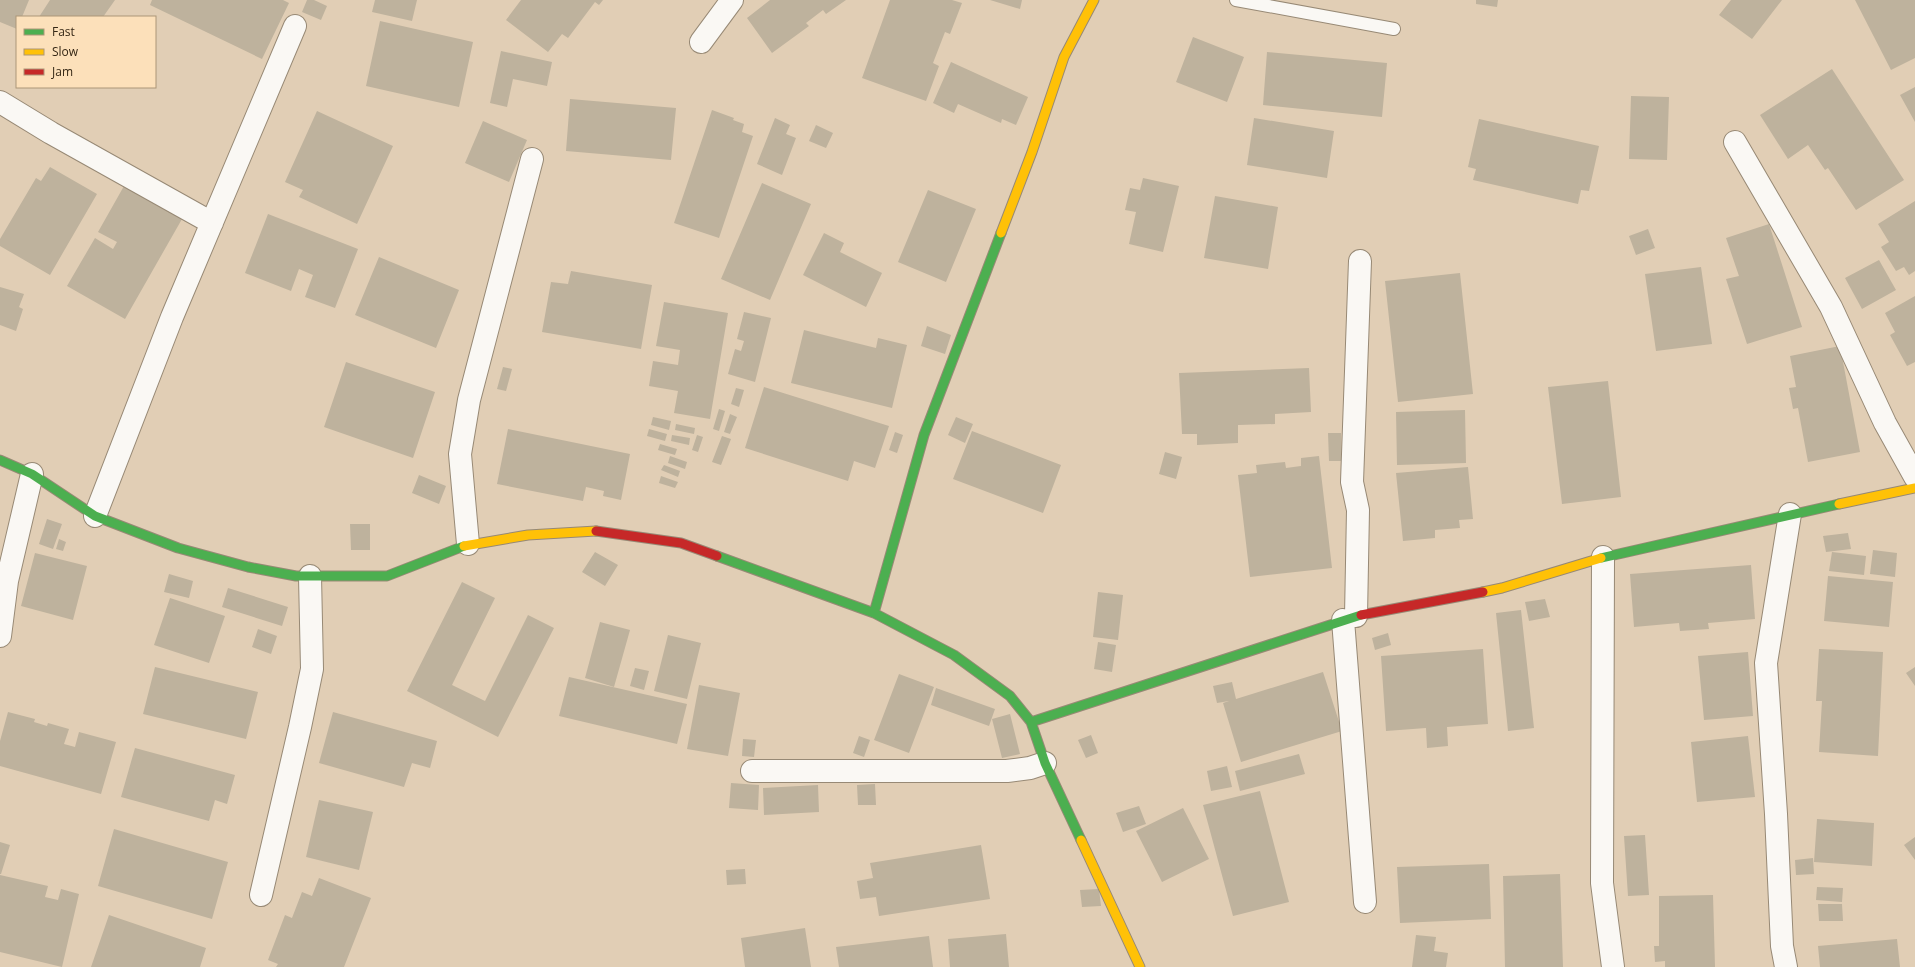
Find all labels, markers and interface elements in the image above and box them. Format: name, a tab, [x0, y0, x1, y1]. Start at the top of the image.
legend	[16, 16, 156, 88]
text: Fast	[52, 23, 75, 40]
text: Slow	[52, 43, 79, 60]
text: Jam	[51, 63, 73, 80]

